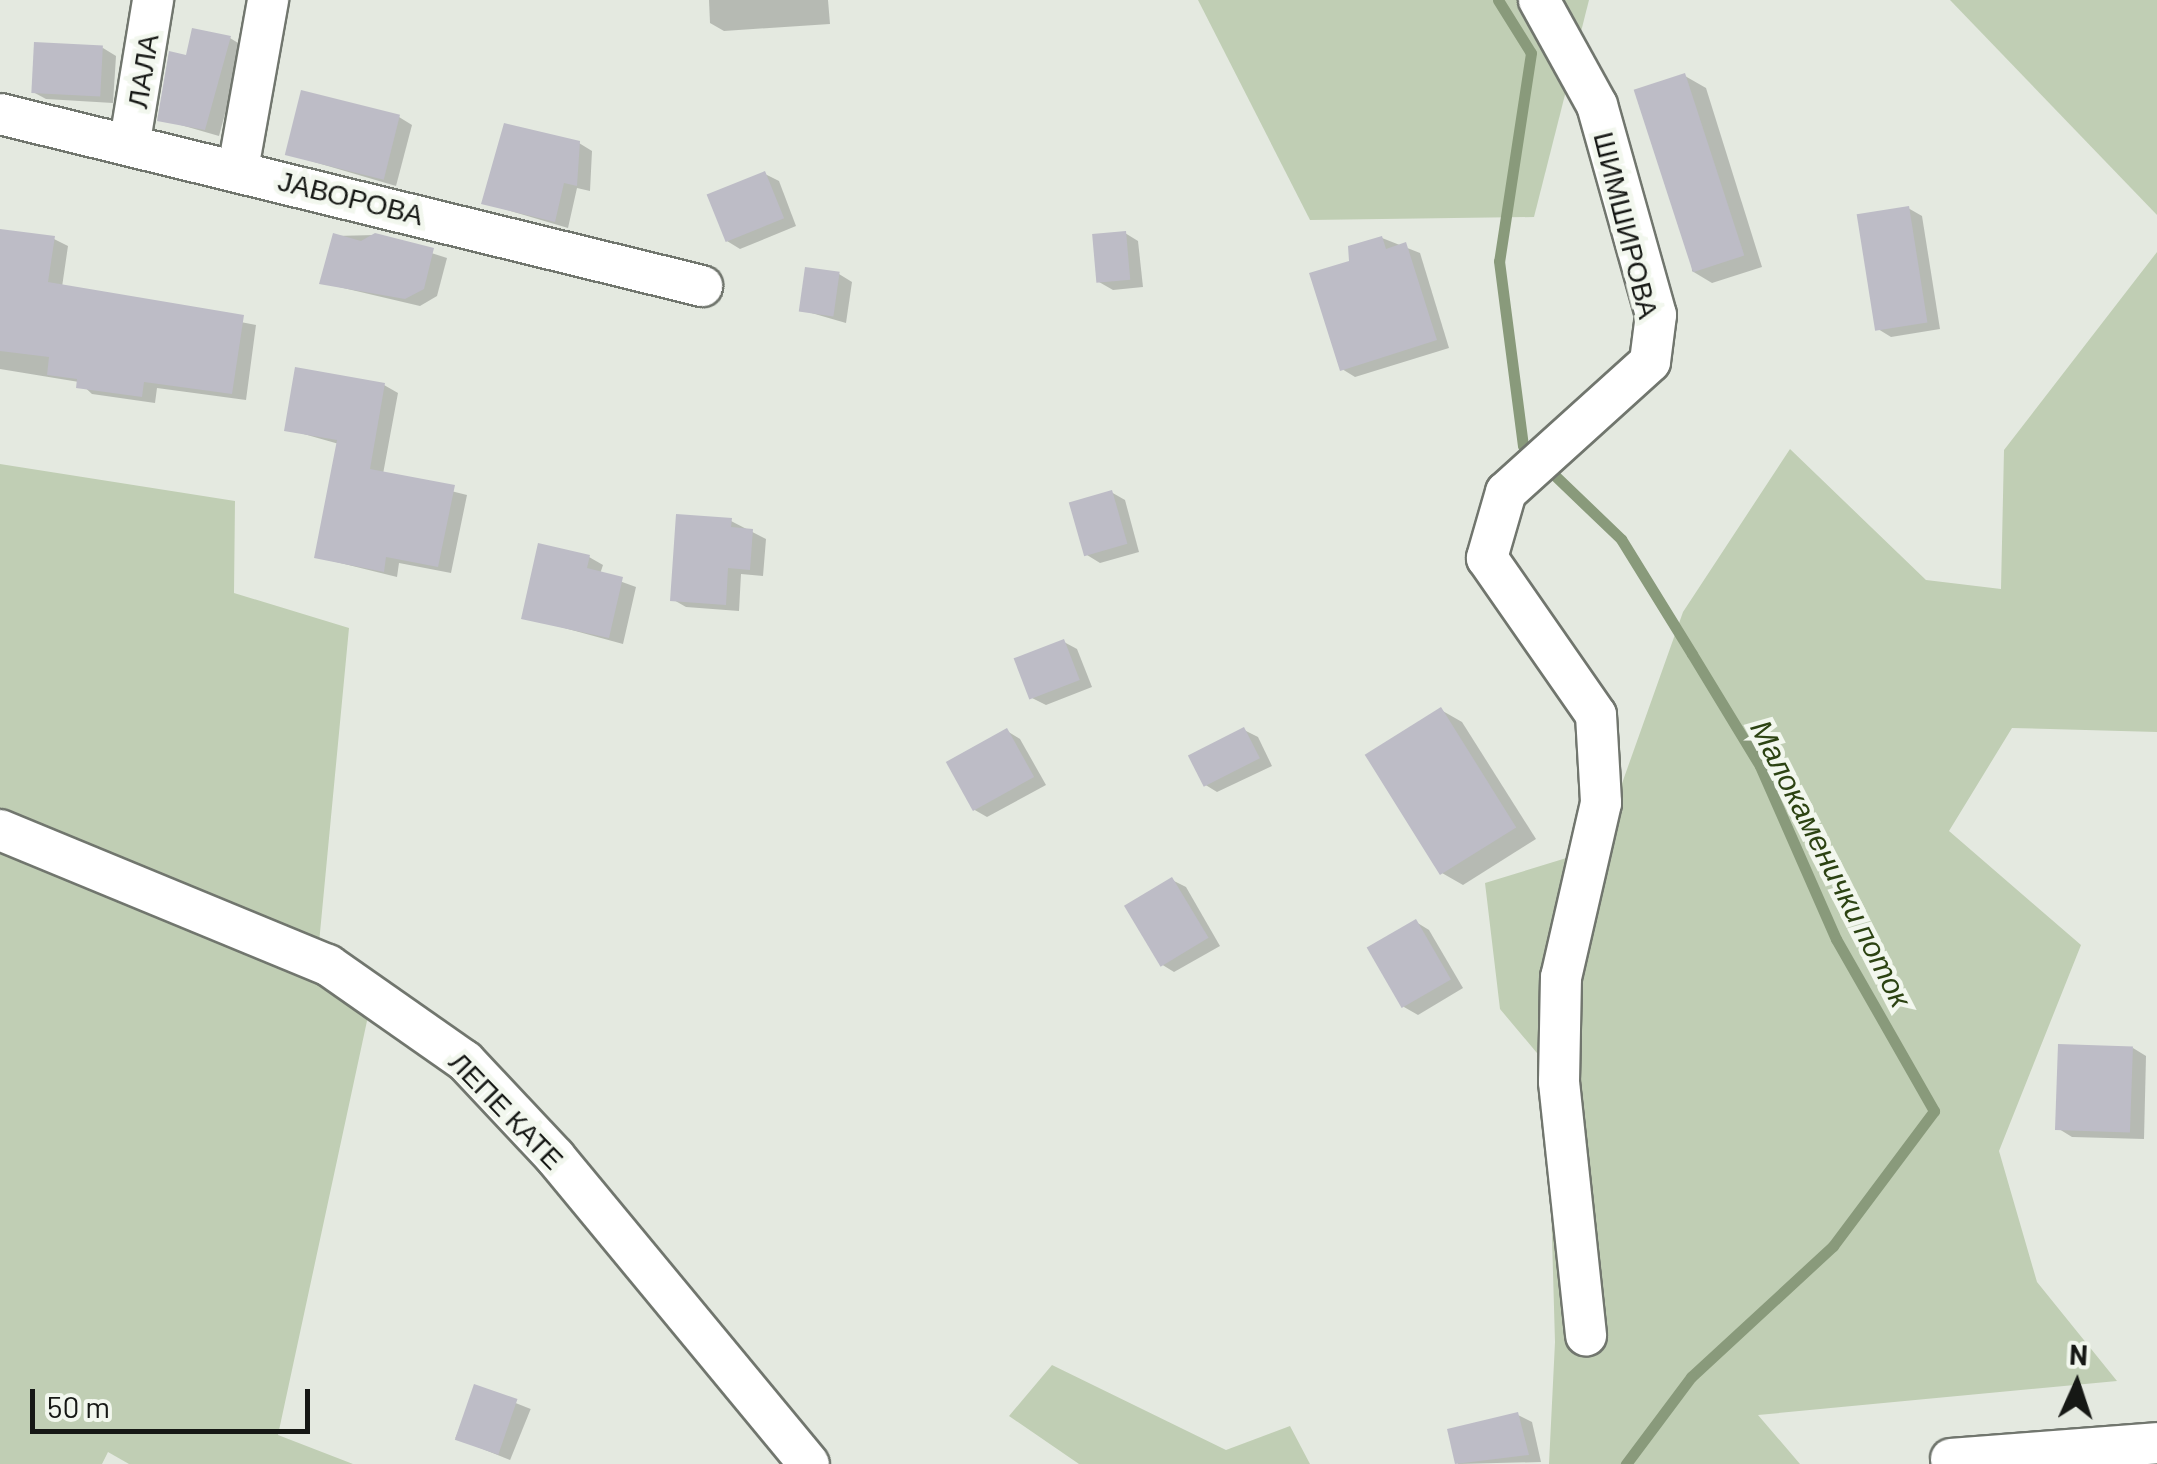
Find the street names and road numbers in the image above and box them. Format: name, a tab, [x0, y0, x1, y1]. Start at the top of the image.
street label: ЛАЛА	[120, 31, 164, 111]
street label: ШИМШИРОВА	[1588, 128, 1666, 322]
street label: ЈАВОРОВА	[275, 163, 427, 231]
street label: ЛЕПЕ КАТЕ	[443, 1044, 571, 1176]

